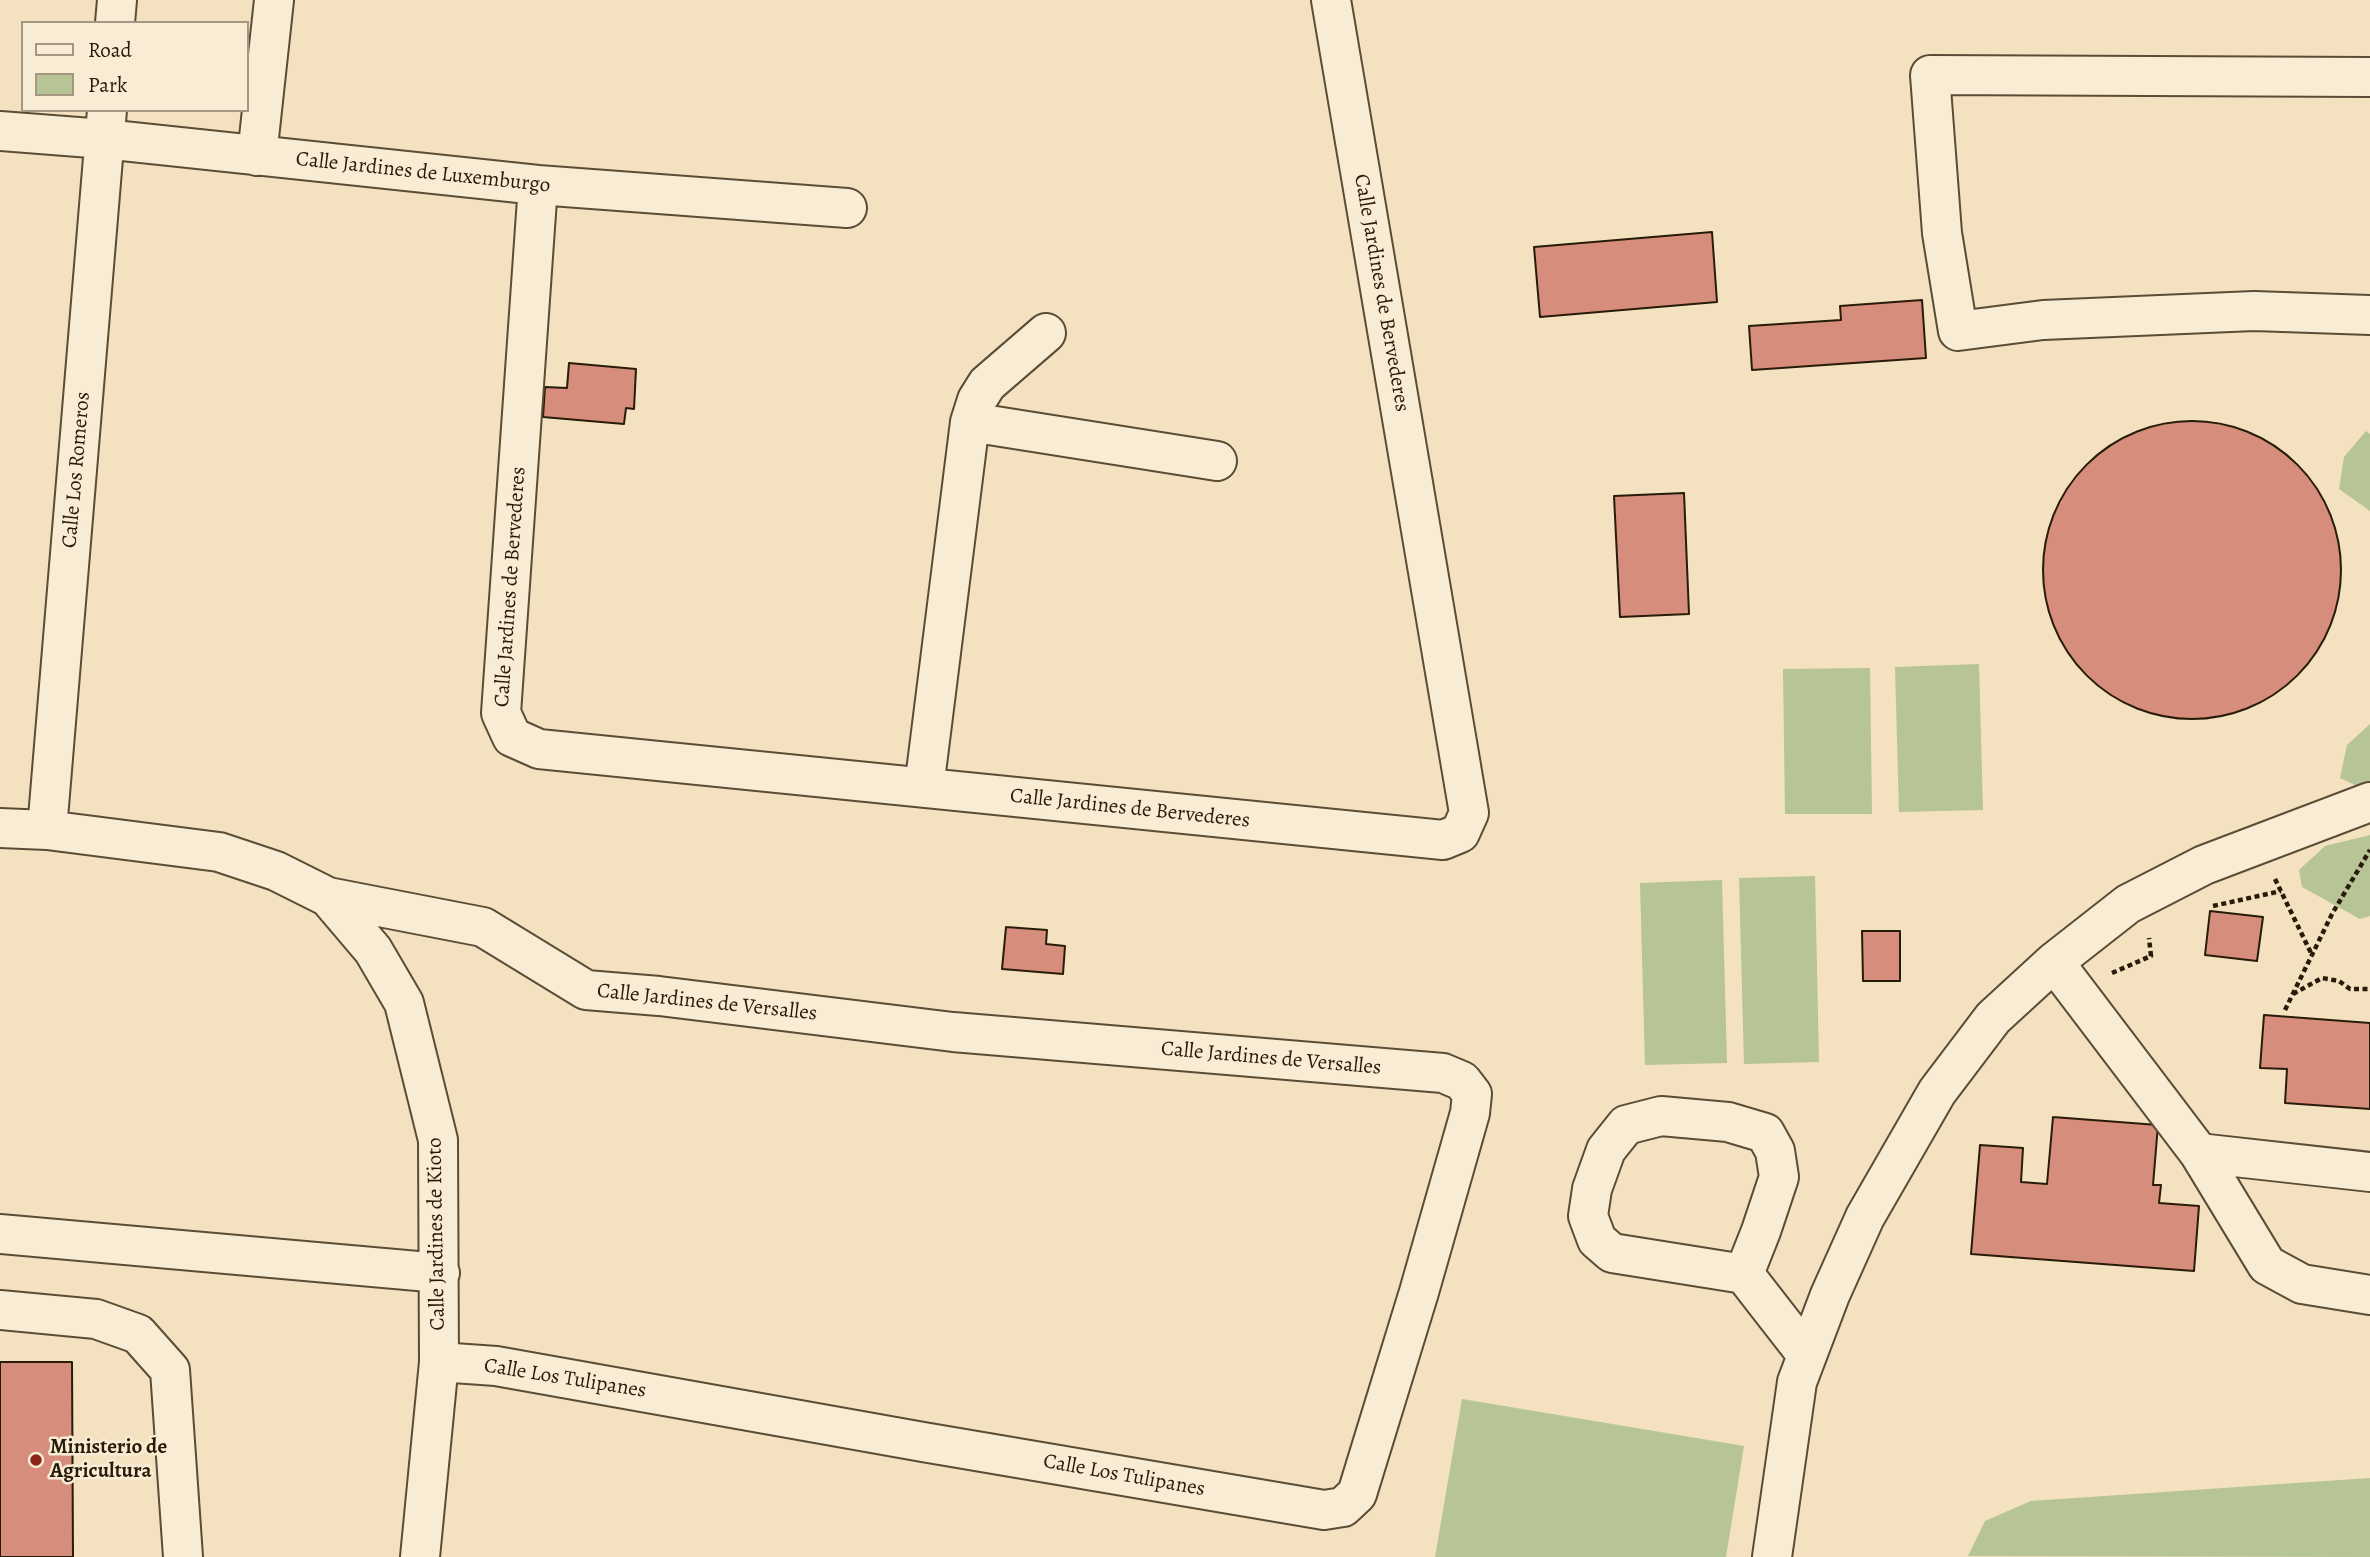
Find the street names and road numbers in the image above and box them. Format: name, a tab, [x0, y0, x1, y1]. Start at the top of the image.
street label: Calle Jardines de Luxemburgo	[295, 147, 551, 199]
street label: Calle Jardines de Bervederes	[1348, 172, 1414, 414]
street label: Calle Los Romeros	[58, 391, 96, 549]
street label: Calle Jardines de Bervederes	[490, 466, 532, 708]
street label: Calle Jardines de Bervederes	[1009, 784, 1251, 834]
street label: Calle Jardines de Versalles	[596, 979, 818, 1027]
street label: Calle Jardines de Versalles	[1160, 1037, 1382, 1081]
street label: Calle Jardines de Kioto	[423, 1137, 451, 1331]
street label: Calle Los Tulipanes	[482, 1354, 648, 1404]
street label: Calle Los Tulipanes	[1041, 1449, 1207, 1503]

